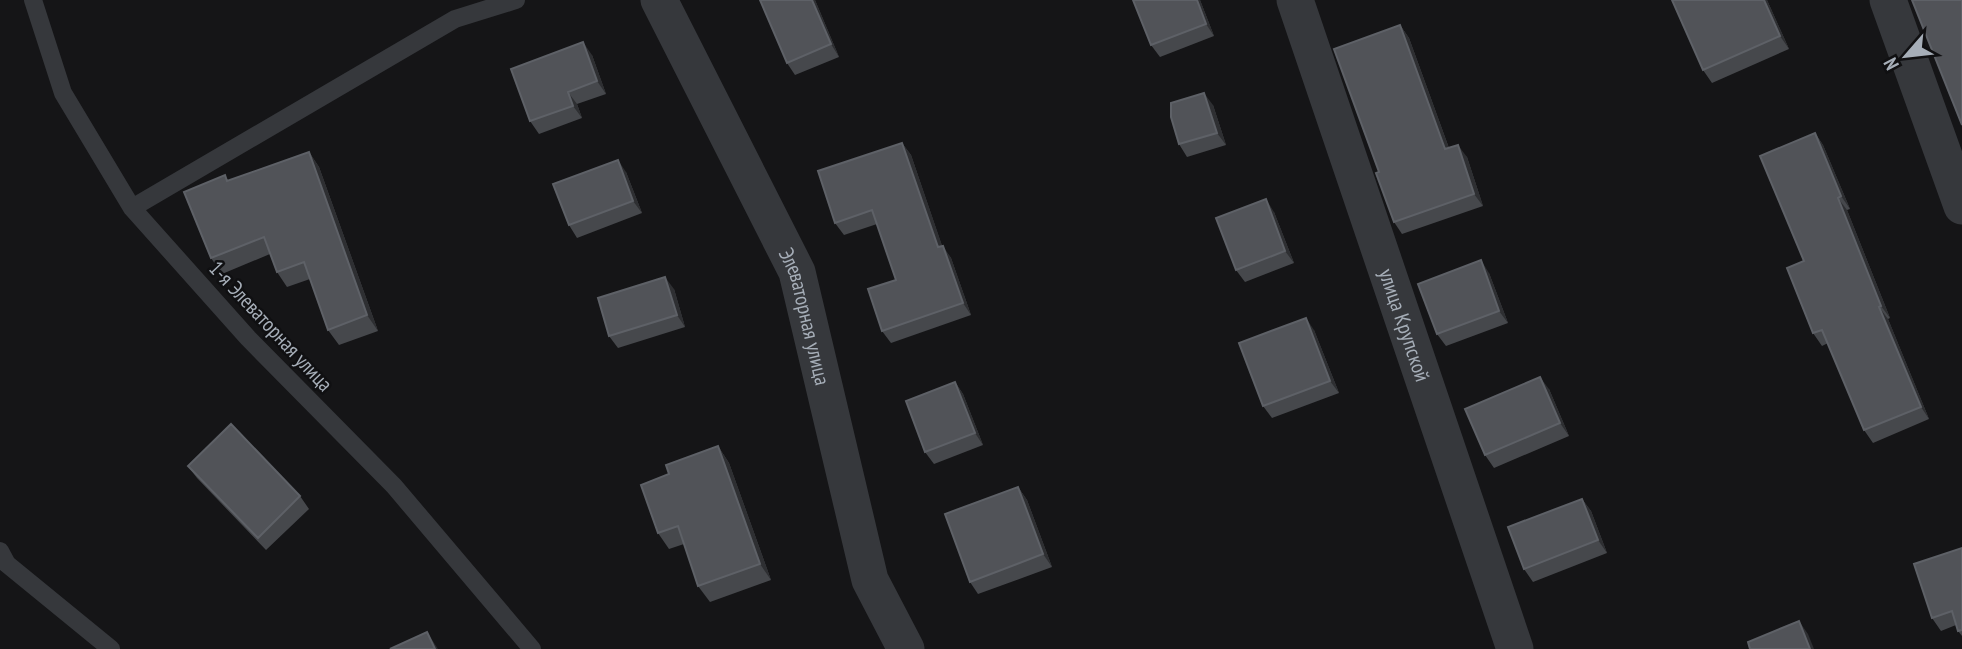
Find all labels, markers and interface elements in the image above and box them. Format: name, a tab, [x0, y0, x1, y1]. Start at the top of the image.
north arrow	[1871, 21, 1941, 91]
text: N	[1878, 54, 1904, 74]
street label: Элеваторная улица	[773, 243, 837, 388]
street label: 1-я Элеваторная улица	[203, 255, 339, 397]
street label: улица Крупской	[1373, 265, 1437, 385]

